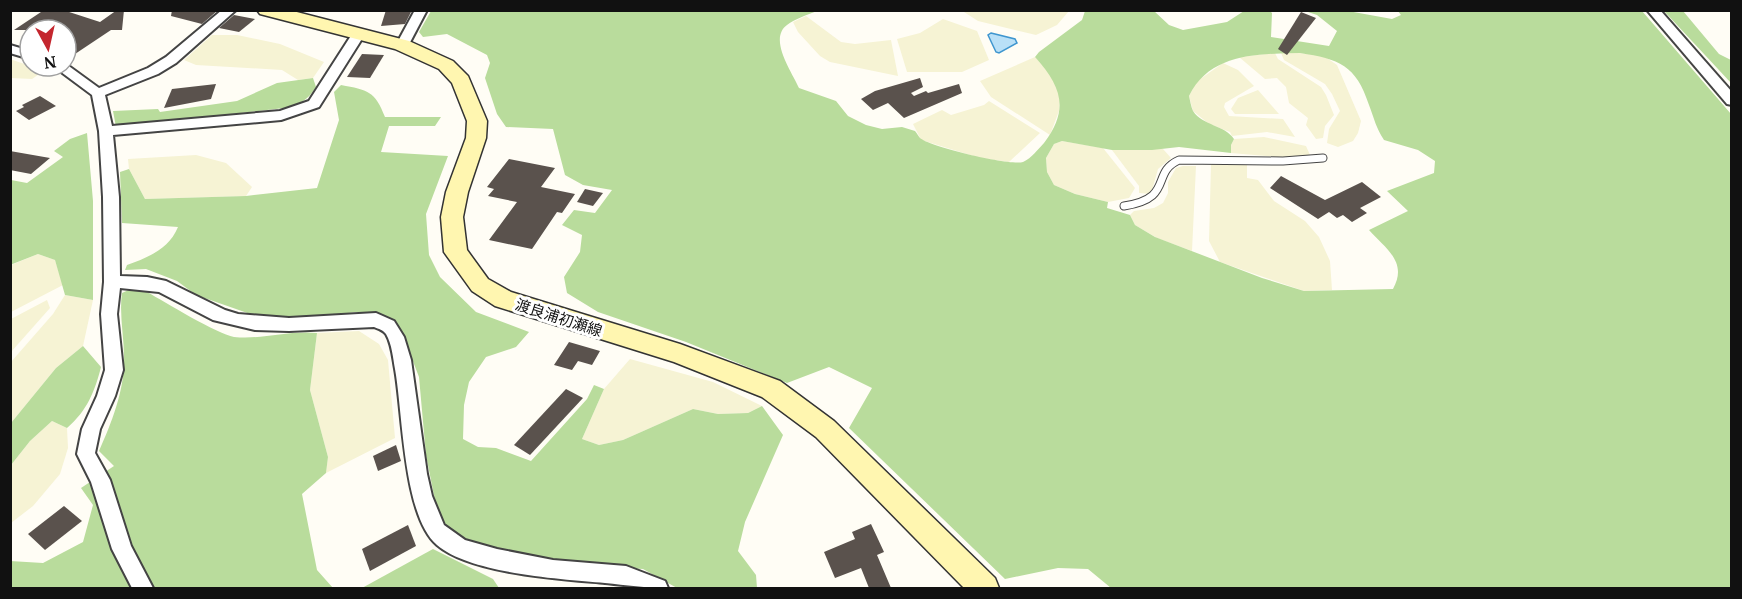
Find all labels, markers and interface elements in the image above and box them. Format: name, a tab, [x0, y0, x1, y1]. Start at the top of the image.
north arrow	[18, 18, 78, 78]
text: N	[43, 51, 58, 75]
street label: 渡良浦初瀬線	[513, 294, 605, 340]

